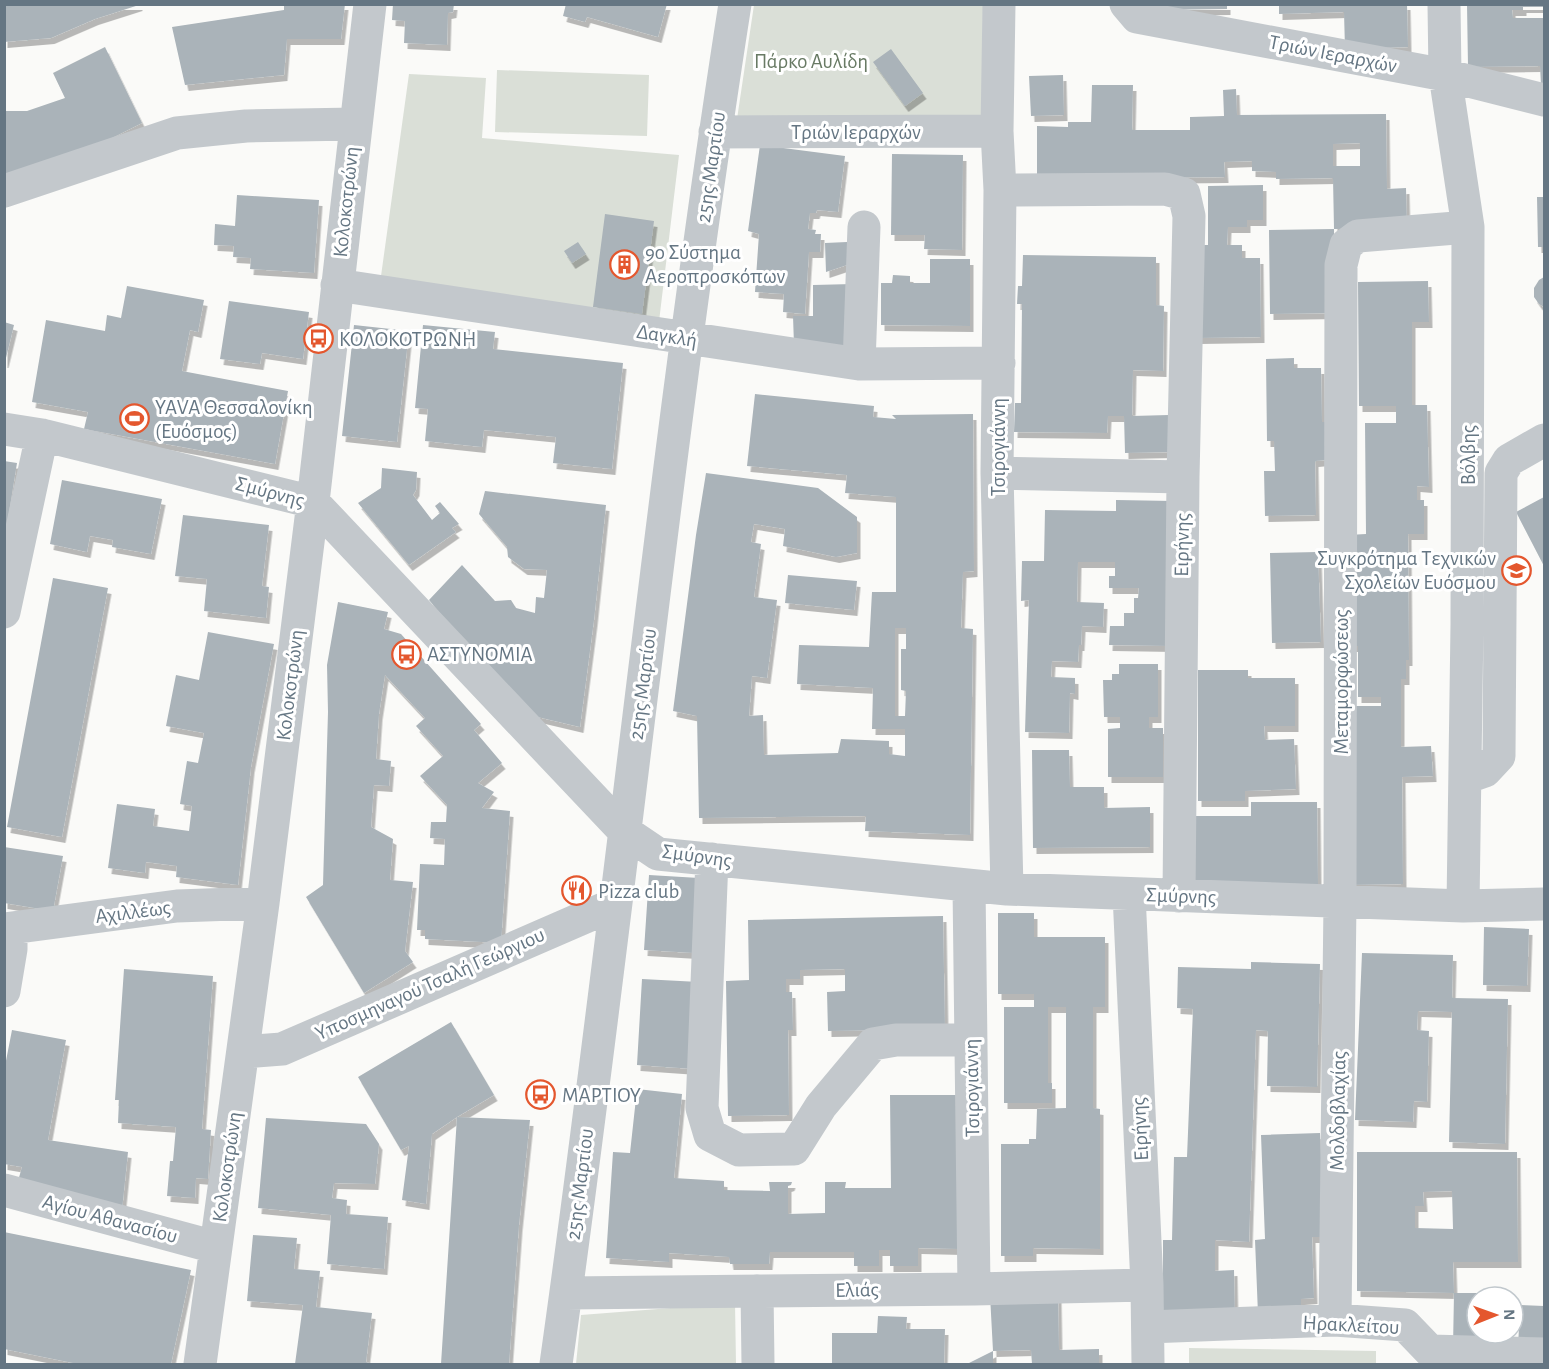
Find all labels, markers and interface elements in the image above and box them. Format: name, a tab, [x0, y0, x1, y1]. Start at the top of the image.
street label: Τριών Ιεραρχών	[1267, 31, 1399, 77]
park label: Πάρκο Αυλίδη	[754, 51, 868, 72]
street label: 25ης Μαρτίου	[693, 110, 729, 224]
street label: Τριών Ιεραρχών	[791, 122, 921, 143]
street label: Κολοκοτρώνη	[330, 145, 362, 259]
place label: 9ο Σύστημα Αεροπροσκόπων	[645, 242, 786, 287]
building icon: 9ο Σύστημα Αεροπροσκόπων	[608, 248, 640, 280]
street label: Δαγκλή	[635, 321, 699, 351]
bus stop icon: ΚΟΛΟΚΟΤΡΩΝΗ	[302, 323, 334, 355]
place label: ΚΟΛΟΚΟΤΡΩΝΗ	[339, 329, 476, 350]
place label: YAVA Θεσσαλονίκη (Ευόσμος)	[155, 397, 313, 442]
street label: Τσιρογιάννη	[988, 398, 1009, 496]
sports icon: YAVA Θεσσαλονίκη (Ευόσμος)	[118, 403, 150, 435]
street label: Βόλβης	[1458, 425, 1479, 485]
street label: Σμύρνης	[233, 473, 307, 511]
street label: Ειρήνης	[1171, 513, 1193, 577]
place label: Συγκρότημα Τεχνικών Σχολείων Ευόσμου	[1317, 548, 1496, 593]
school or university icon: Συγκρότημα Τεχνικών Σχολείων Ευόσμου	[1501, 554, 1533, 586]
street label: Μεταμορφώσεως	[1331, 609, 1352, 755]
street label: 25ης Μαρτίου	[626, 627, 660, 741]
street label: Κολοκοτρώνη	[273, 628, 307, 742]
bus stop icon: ΑΣΤΥΝΟΜΙΑ	[390, 638, 422, 670]
place label: ΑΣΤΥΝΟΜΙΑ	[427, 644, 533, 665]
street label: Σμύρνης	[661, 841, 733, 871]
restaurant icon: Pizza club	[561, 875, 593, 907]
place label: Pizza club	[598, 881, 679, 902]
street label: Σμύρνης	[1146, 884, 1216, 908]
street label: Αχιλλέως	[94, 897, 172, 927]
street label: Υποσμηναγού Τσαλή Γεώργιου	[312, 924, 548, 1044]
street label: Τσιρογιάννη	[961, 1039, 983, 1137]
street label: Μολδοβλαχίας	[1326, 1051, 1350, 1171]
bus stop icon: ΜΑΡΤΙΟΥ	[525, 1079, 557, 1111]
place label: ΜΑΡΤΙΟΥ	[562, 1085, 641, 1106]
street label: Ειρήνης	[1128, 1097, 1152, 1161]
street label: Κολοκοτρώνη	[209, 1110, 245, 1224]
street label: 25ης Μαρτίου	[563, 1127, 597, 1241]
street label: Αγίου Αθανασίου	[40, 1191, 180, 1247]
street label: Ελιάς	[835, 1279, 879, 1301]
north arrow	[1465, 1285, 1525, 1345]
text: N	[1501, 1309, 1517, 1320]
street label: Ηρακλείτου	[1302, 1312, 1400, 1338]

